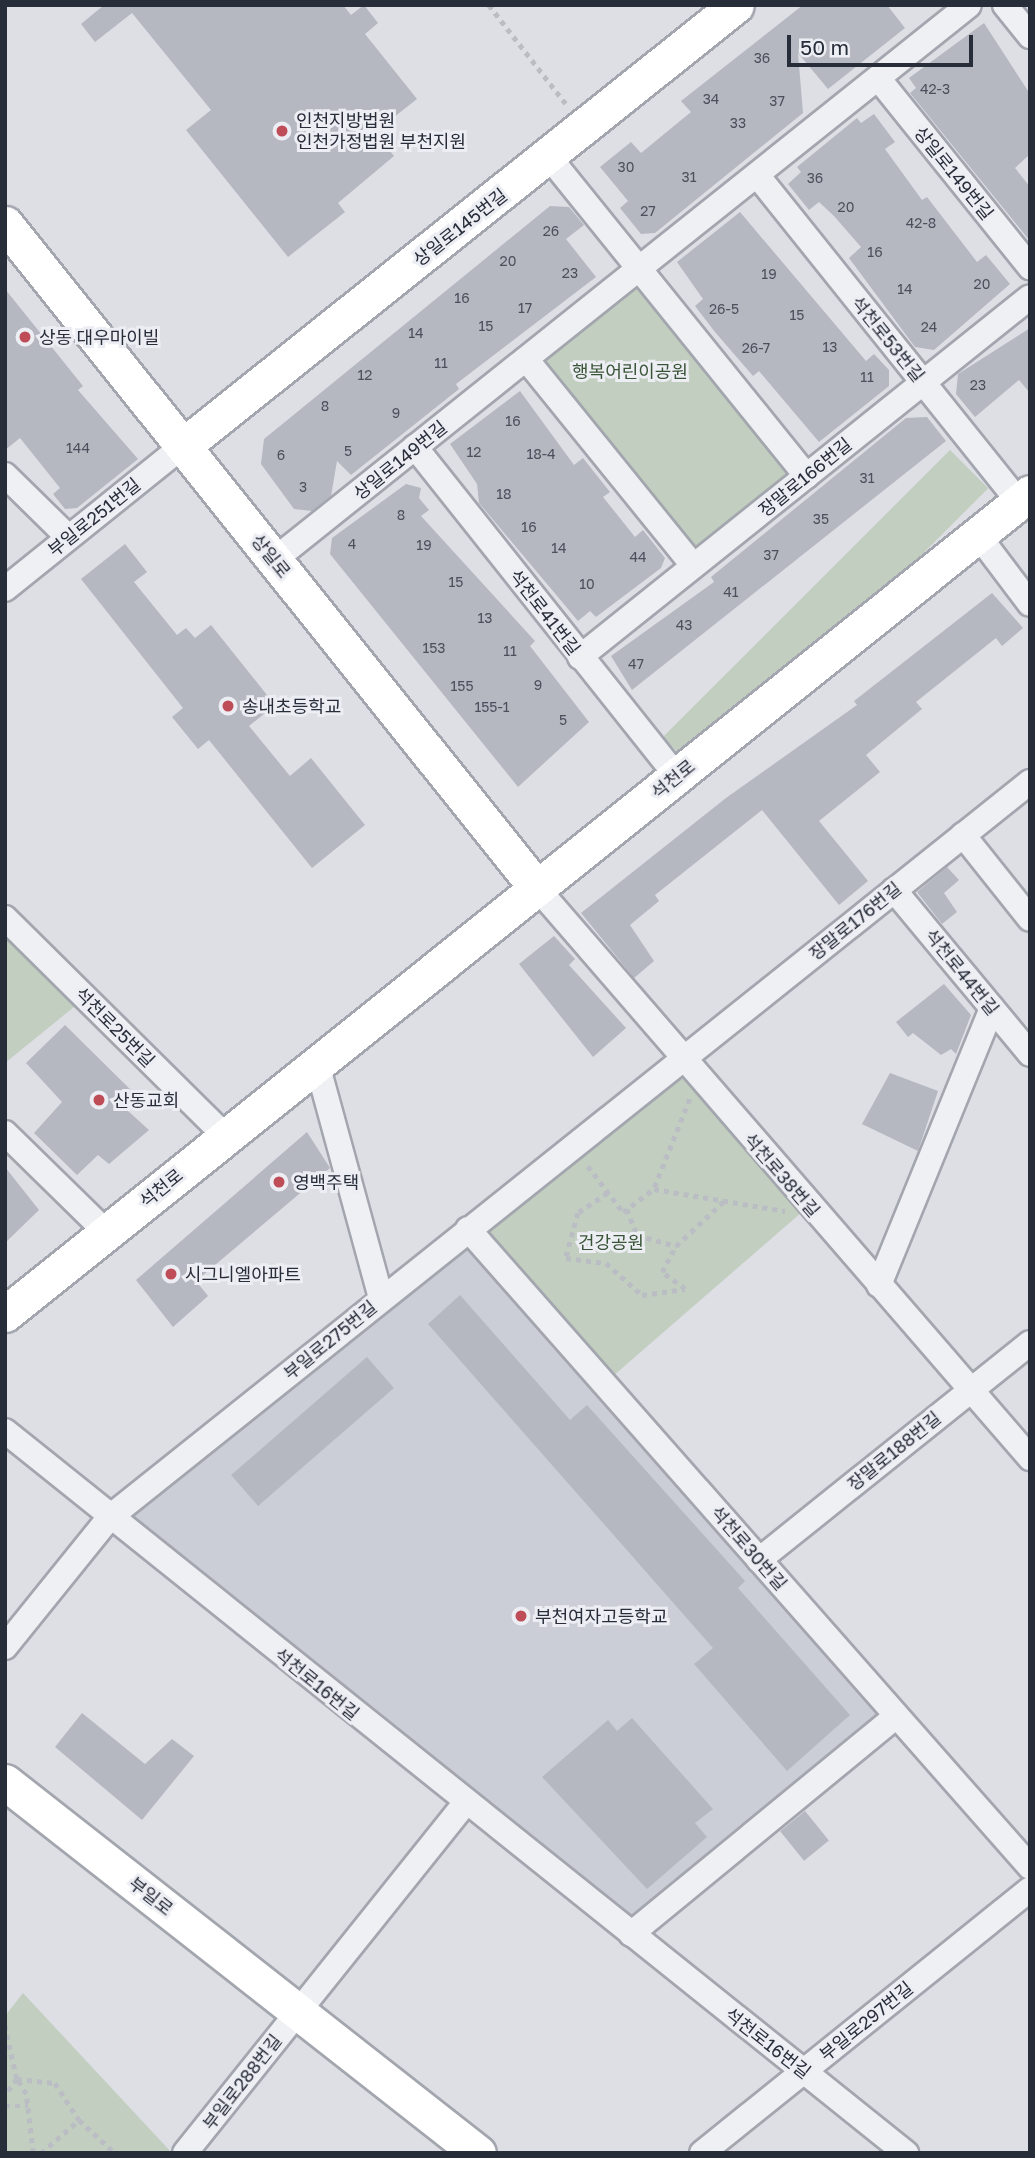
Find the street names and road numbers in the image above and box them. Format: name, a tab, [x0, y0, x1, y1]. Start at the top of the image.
street label: 상일로149번길	[910, 122, 998, 224]
street label: 상일로145번길	[409, 184, 511, 270]
street label: 석천로53번길	[847, 292, 929, 386]
street label: 상일로149번길	[349, 416, 451, 504]
street label: 장말로166번길	[754, 433, 856, 521]
street label: 부일로251번길	[44, 473, 144, 561]
street label: 상일로	[247, 530, 295, 582]
street label: 석천로41번길	[505, 565, 585, 659]
street label: 석천로	[647, 755, 699, 803]
street label: 장말로176번길	[805, 877, 905, 965]
street label: 석천로44번길	[921, 924, 1003, 1020]
street label: 석천로25번길	[71, 983, 159, 1071]
street label: 석천로38번길	[740, 1129, 824, 1221]
street label: 석천로	[135, 1164, 187, 1212]
street label: 부일로275번길	[279, 1296, 381, 1384]
street label: 장말로188번길	[843, 1407, 945, 1495]
street label: 석천로30번길	[707, 1501, 791, 1595]
street label: 석천로16번길	[270, 1643, 364, 1725]
street label: 부일로	[125, 1872, 177, 1920]
street label: 부일로297번길	[815, 1977, 917, 2065]
street label: 석천로16번길	[721, 2003, 815, 2083]
street label: 부일로288번길	[198, 2030, 286, 2134]

